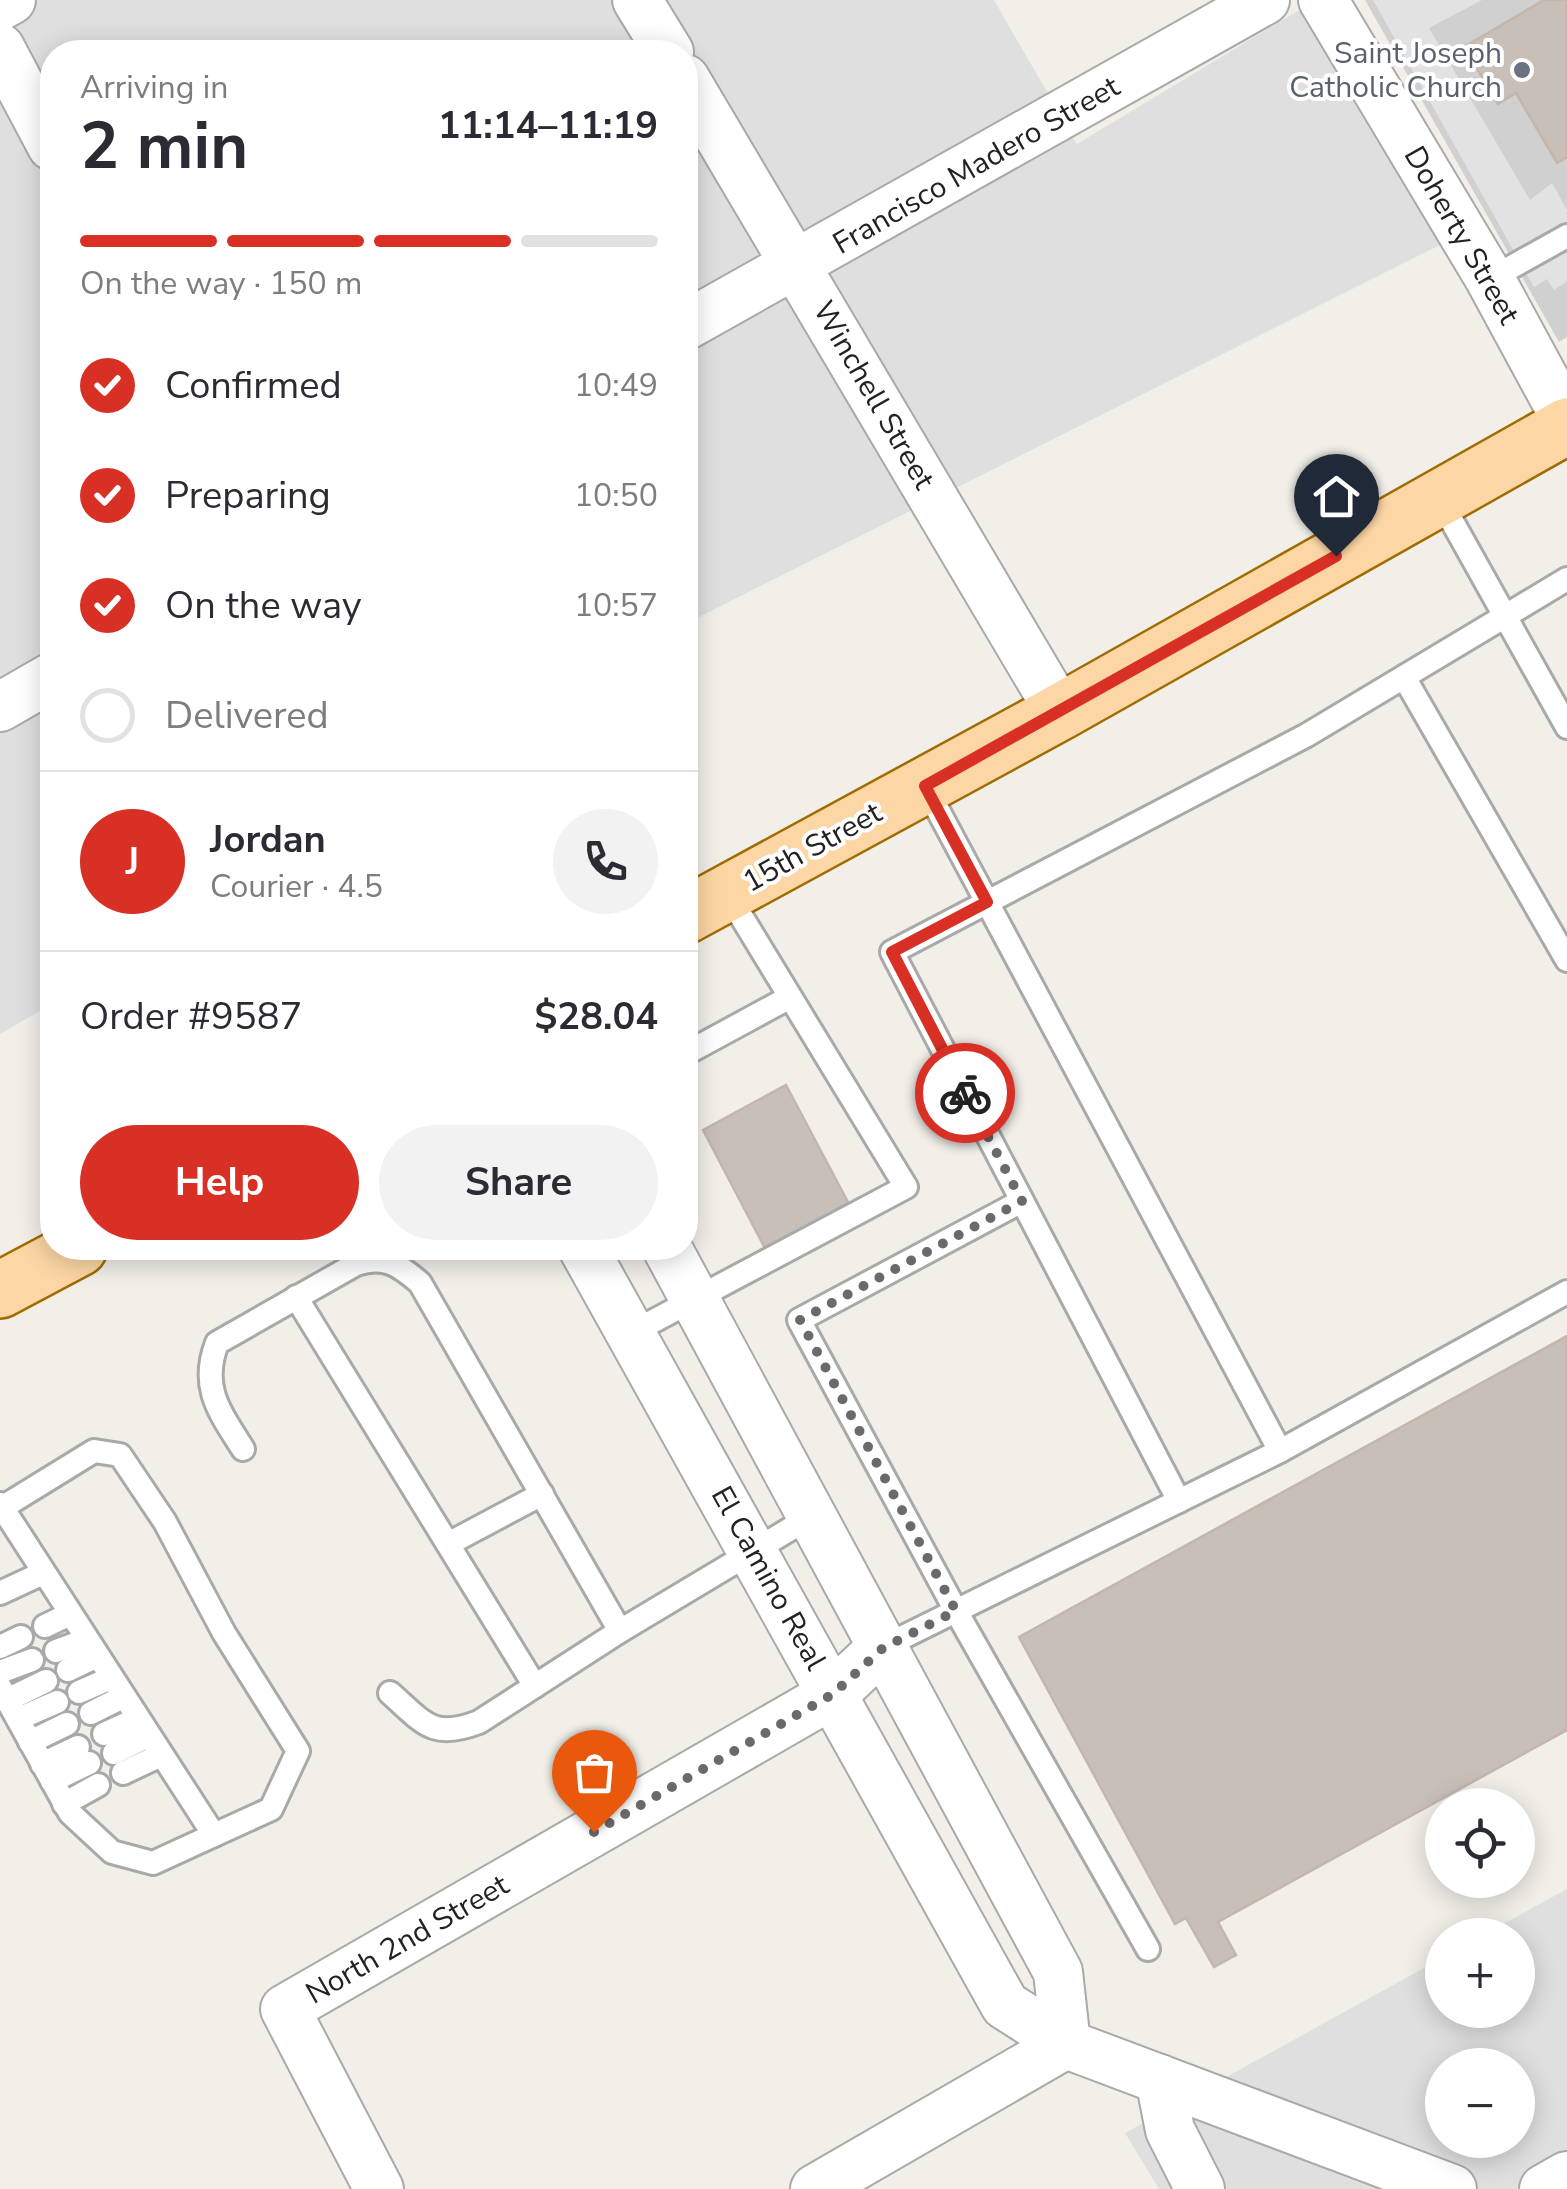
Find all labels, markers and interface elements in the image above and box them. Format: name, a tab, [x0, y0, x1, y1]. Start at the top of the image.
place label: Saint Joseph Catholic Church	[1289, 33, 1502, 108]
marker: Saint Joseph Catholic Church	[1511, 59, 1533, 81]
text: Arriving in	[80, 66, 228, 109]
street label: Francisco Madero Street	[825, 66, 1128, 264]
text: 11:14–11:19	[438, 100, 658, 151]
text: 2 min	[80, 102, 248, 191]
street label: Doherty Street	[1394, 139, 1529, 332]
text: On the way · 150 m	[80, 262, 362, 305]
street label: Winchell Street	[803, 294, 944, 497]
icon: check	[80, 358, 135, 413]
text: Confirmed	[165, 360, 342, 411]
text: 10:49	[574, 364, 658, 407]
pin	[1294, 454, 1379, 557]
icon: check	[80, 468, 135, 523]
icon: home	[1309, 469, 1364, 524]
text: Preparing	[165, 470, 331, 521]
text: 10:50	[574, 474, 658, 517]
icon: check	[80, 578, 135, 633]
text: On the way	[165, 580, 361, 631]
text: 10:57	[574, 584, 658, 627]
text: Delivered	[165, 690, 329, 741]
street label: 15th Street	[735, 792, 890, 902]
button: phone	[553, 809, 658, 914]
text: Jordan	[210, 814, 326, 865]
text: J	[126, 836, 139, 887]
text: Courier · 4.5	[210, 865, 383, 908]
text: Order #9587	[80, 991, 302, 1042]
text: $28.04	[535, 991, 658, 1042]
courier	[915, 1043, 1015, 1143]
icon: bike	[938, 1066, 993, 1121]
button: Help	[80, 1125, 359, 1240]
button: Share	[379, 1125, 658, 1240]
street label: El Camino Real	[701, 1479, 836, 1678]
pin	[552, 1730, 637, 1833]
icon: bag	[567, 1745, 622, 1800]
map controls	[1425, 1788, 1535, 2158]
button: locate	[1425, 1788, 1535, 1898]
street label: North 2nd Street	[298, 1864, 517, 2014]
button: +	[1425, 1918, 1535, 2028]
button: −	[1425, 2048, 1535, 2158]

